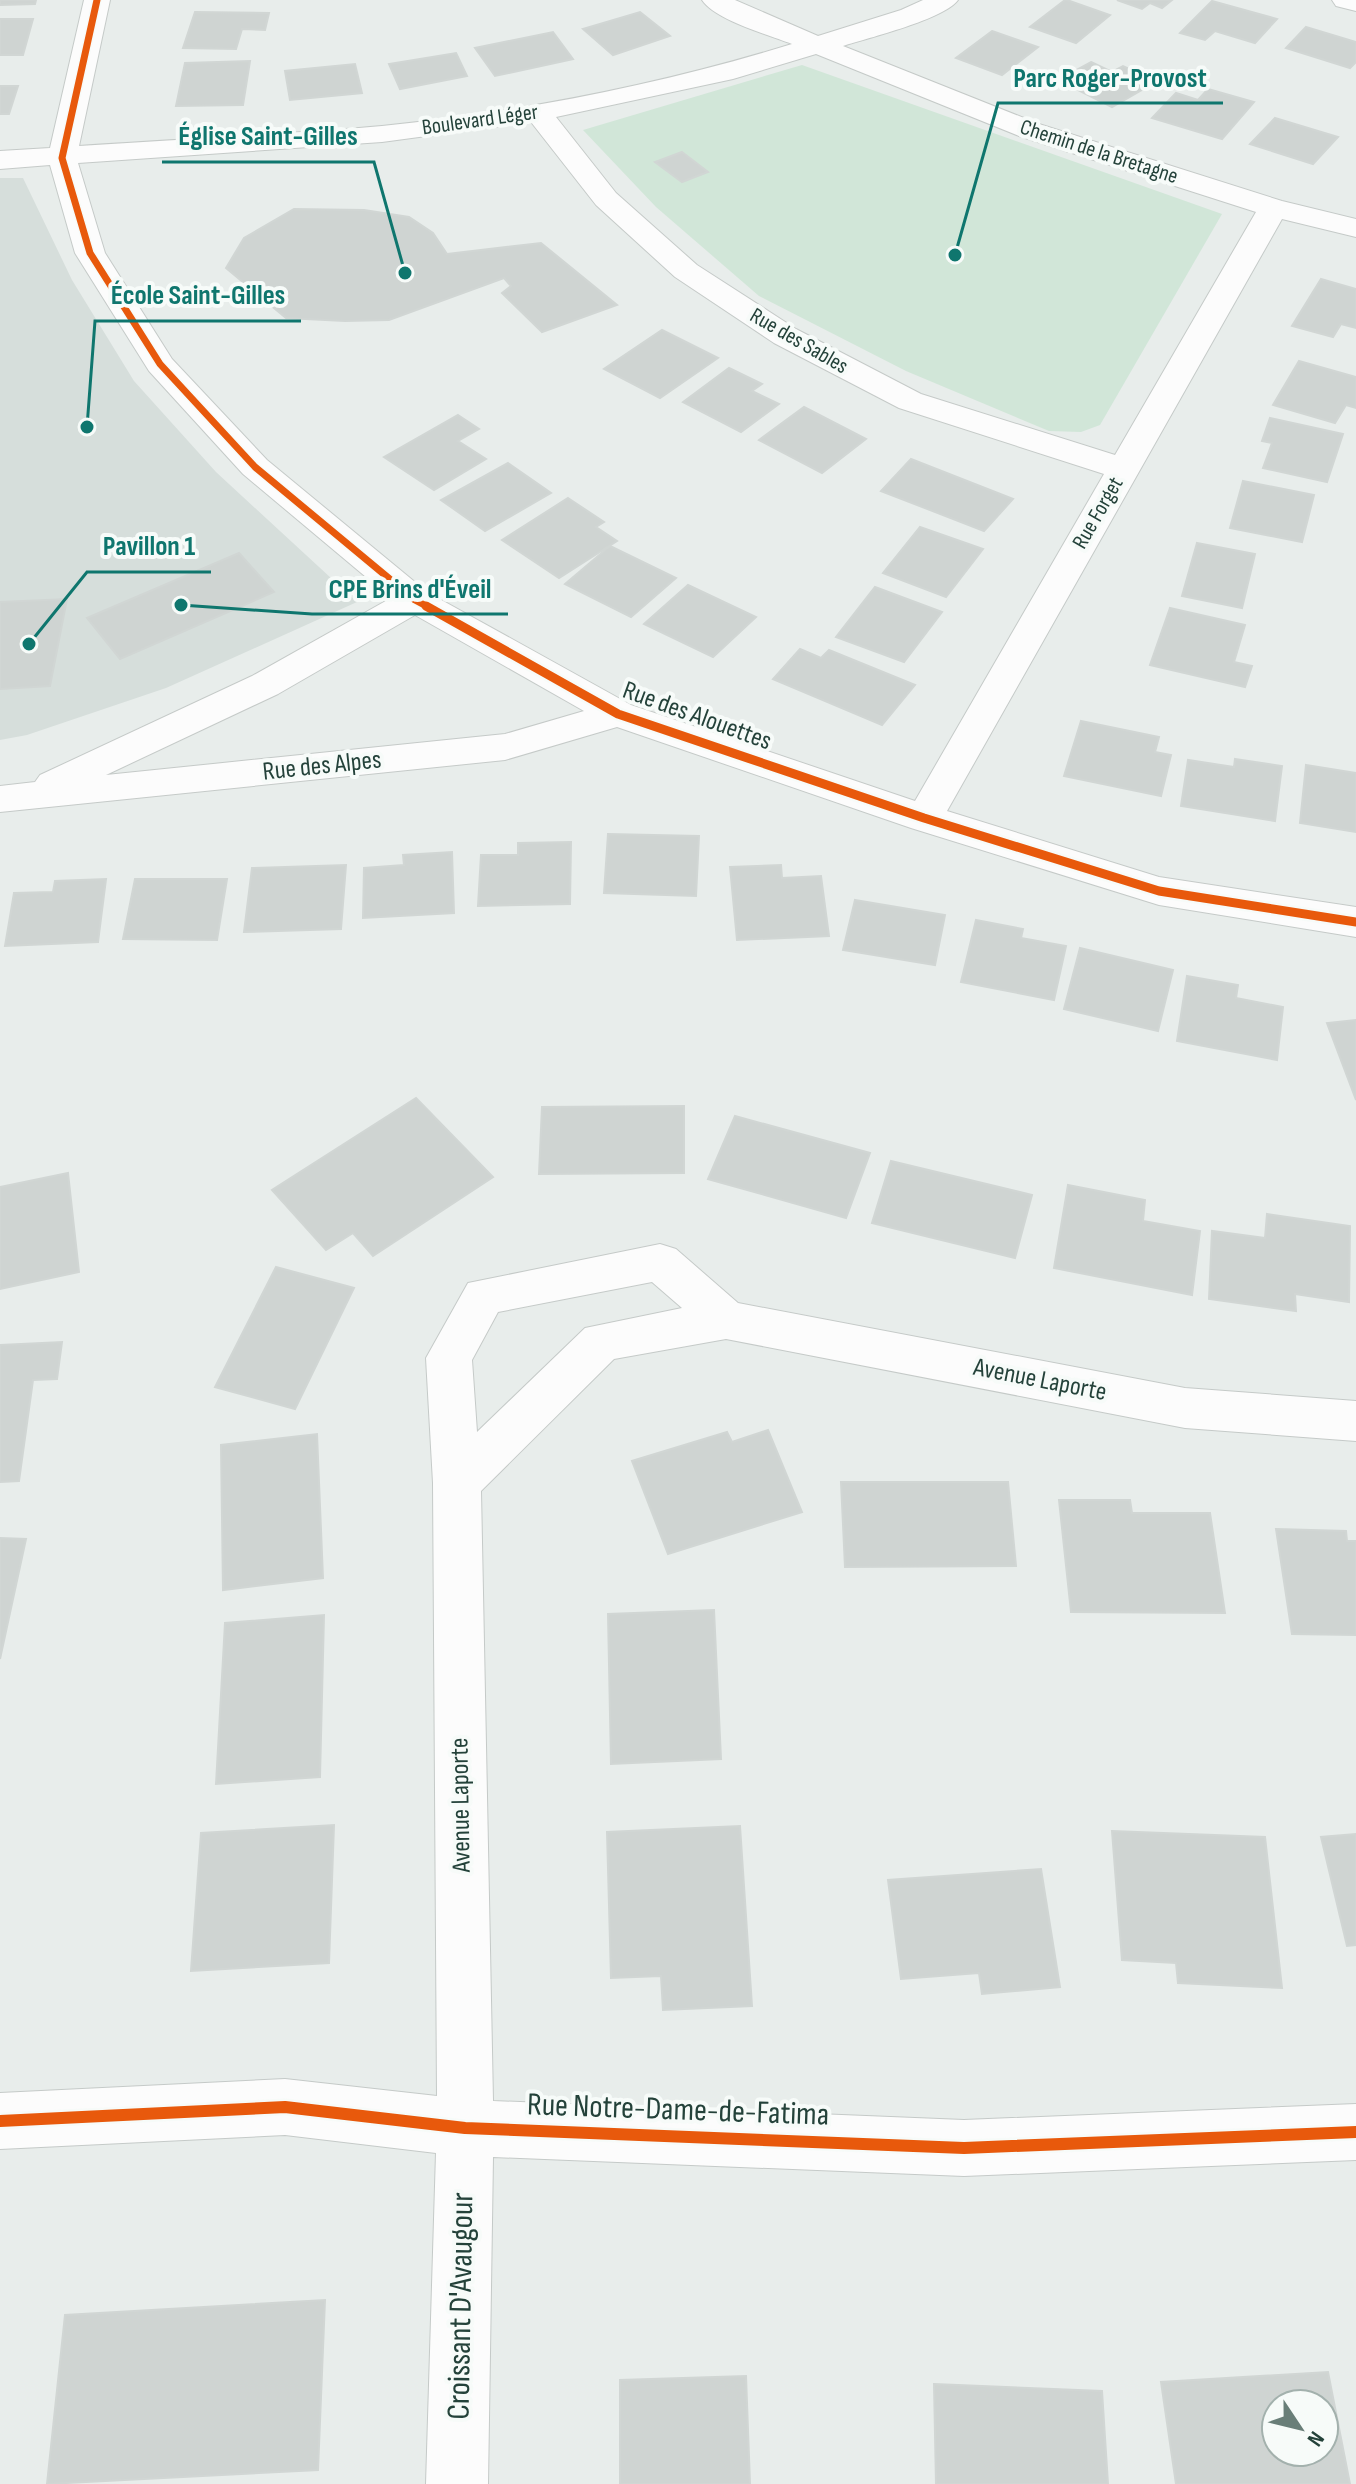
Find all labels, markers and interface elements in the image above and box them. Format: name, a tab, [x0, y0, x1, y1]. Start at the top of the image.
callout: Parc Roger-Provost	[998, 51, 1223, 103]
text: Parc Roger-Provost	[1013, 62, 1207, 95]
street label: Boulevard Léger	[420, 99, 540, 141]
callout: Église Saint-Gilles	[162, 110, 374, 162]
street label: Chemin de la Bretagne	[1017, 114, 1181, 190]
text: Église Saint-Gilles	[178, 120, 358, 153]
callout: École Saint-Gilles	[95, 269, 301, 321]
text: École Saint-Gilles	[111, 279, 285, 312]
street label: Rue des Sables	[745, 302, 853, 380]
street label: Rue Forget	[1067, 472, 1130, 554]
callout: Pavillon 1	[87, 520, 211, 572]
text: Pavillon 1	[103, 530, 195, 563]
callout: CPE Brins d'Éveil	[312, 562, 508, 614]
text: CPE Brins d'Éveil	[328, 573, 492, 606]
street label: Rue des Alouettes	[618, 675, 776, 757]
street label: Rue des Alpes	[261, 744, 383, 788]
street label: Avenue Laporte	[970, 1352, 1109, 1408]
street label: Avenue Laporte	[444, 1737, 478, 1874]
street label: Rue Notre-Dame-de-Fatima	[526, 2085, 830, 2135]
street label: Croissant D'Avaugour	[440, 2192, 482, 2420]
north arrow	[1260, 2388, 1340, 2468]
text: N	[1301, 2426, 1330, 2451]

